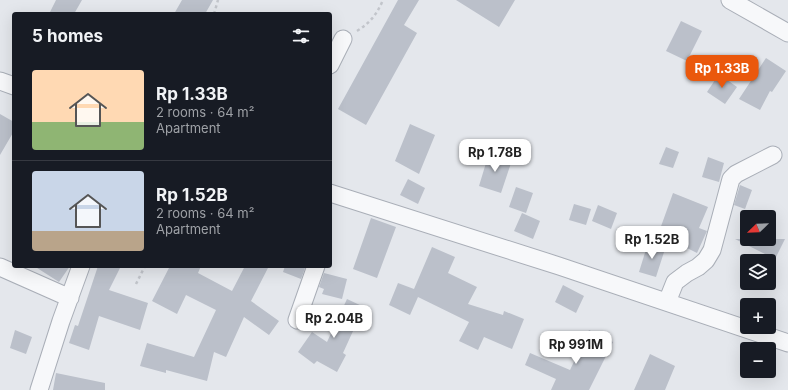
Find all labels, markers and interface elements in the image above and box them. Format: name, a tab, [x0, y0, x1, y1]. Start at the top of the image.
icon: filters	[290, 25, 312, 47]
text: 5 homes	[32, 26, 103, 46]
pin: Rp 1.33B	[681, 55, 763, 89]
text: Rp 1.33B	[695, 60, 749, 76]
text: Rp 1.33B	[156, 84, 228, 104]
icon: home	[64, 86, 112, 134]
text: 2 rooms · 64 m²	[156, 104, 254, 120]
text: Apartment	[156, 120, 221, 136]
pin: Rp 1.78B	[454, 139, 536, 173]
text: Rp 1.78B	[468, 144, 522, 160]
text: Rp 1.52B	[156, 185, 228, 205]
icon: home	[64, 187, 112, 235]
text: 2 rooms · 64 m²	[156, 205, 254, 221]
north arrow	[740, 210, 776, 246]
map controls	[740, 210, 776, 378]
text: Apartment	[156, 221, 221, 237]
pin: Rp 1.52B	[611, 226, 693, 260]
text: Rp 1.52B	[625, 231, 679, 247]
button: layers	[740, 254, 776, 290]
button: +	[740, 298, 776, 334]
pin: Rp 2.04B	[293, 305, 375, 339]
text: Rp 2.04B	[305, 310, 363, 326]
pin: Rp 991M	[539, 331, 613, 365]
text: Rp 991M	[549, 336, 603, 352]
button: −	[740, 342, 776, 378]

